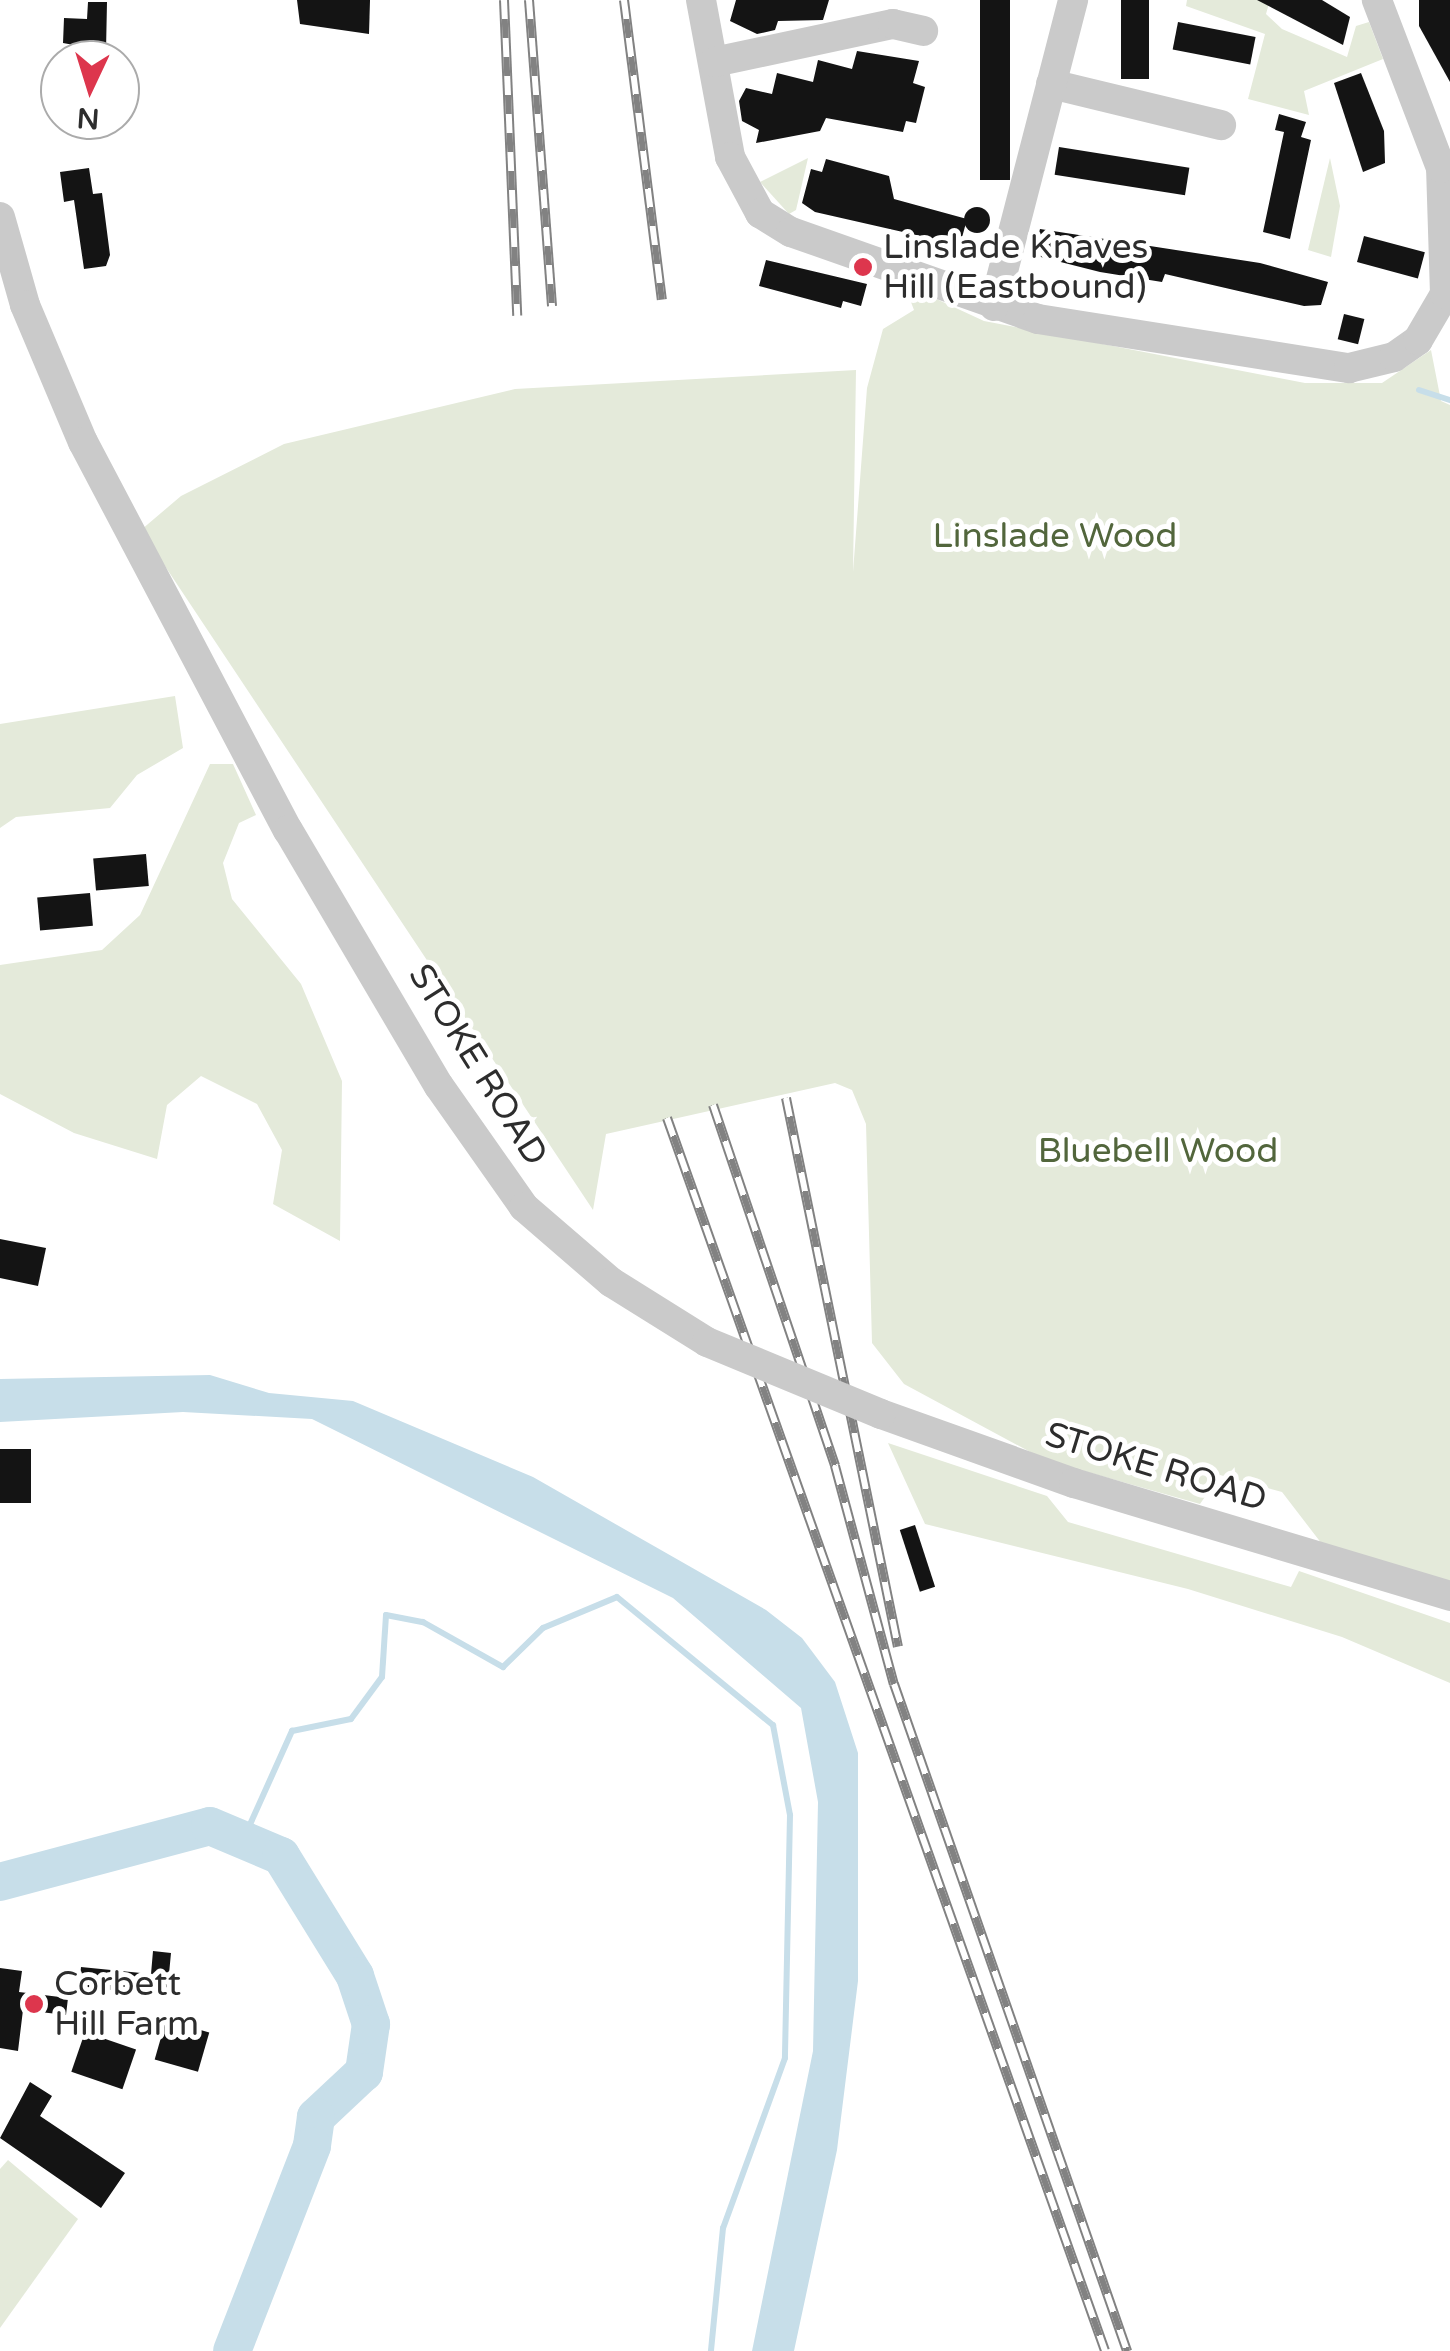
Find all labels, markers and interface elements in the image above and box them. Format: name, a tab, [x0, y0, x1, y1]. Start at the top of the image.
north arrow	[40, 40, 140, 140]
text: N	[76, 100, 100, 136]
place label: Linslade Knaves Hill (Eastbound)	[883, 226, 1148, 308]
marker: Linslade Knaves Hill (Eastbound)	[852, 256, 874, 278]
park label: Linslade Wood	[933, 515, 1177, 557]
street label: STOKE ROAD	[399, 957, 557, 1173]
park label: Bluebell Wood	[1038, 1130, 1278, 1172]
street label: STOKE ROAD	[1040, 1413, 1272, 1521]
place label: Corbett Hill Farm	[54, 1963, 199, 2045]
marker: Corbett Hill Farm	[23, 1993, 45, 2015]

